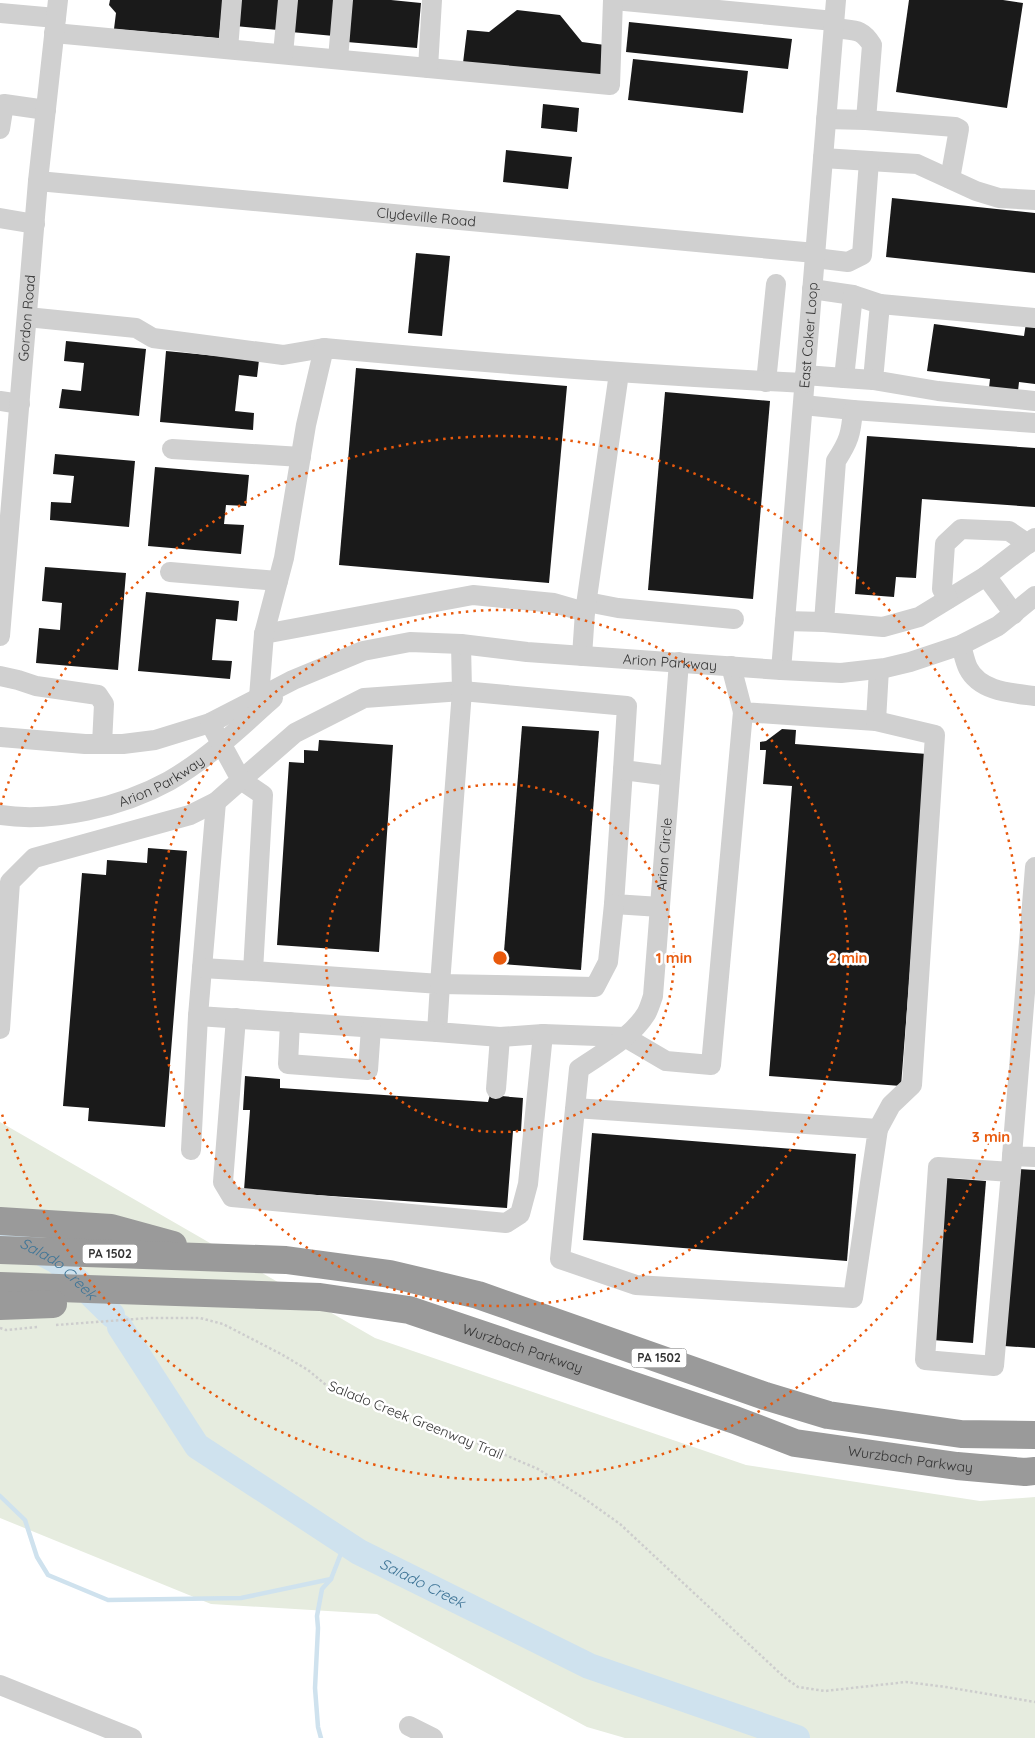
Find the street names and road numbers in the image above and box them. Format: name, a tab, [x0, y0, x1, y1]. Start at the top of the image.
street label: Clydeville Road	[376, 203, 477, 231]
street label: Gordon Road	[14, 274, 39, 362]
street label: East Coker Loop	[795, 281, 822, 389]
street label: Arion Parkway	[622, 650, 718, 674]
street label: Arion Parkway	[116, 751, 208, 811]
street label: Arion Circle	[652, 817, 676, 892]
road number: PA 1502	[82, 1244, 138, 1264]
street label: Wurzbach Parkway	[460, 1320, 585, 1377]
road number: PA 1502	[632, 1349, 686, 1368]
street label: Salado Creek Greenway Trail	[326, 1377, 506, 1463]
street label: Wurzbach Parkway	[847, 1442, 974, 1476]

